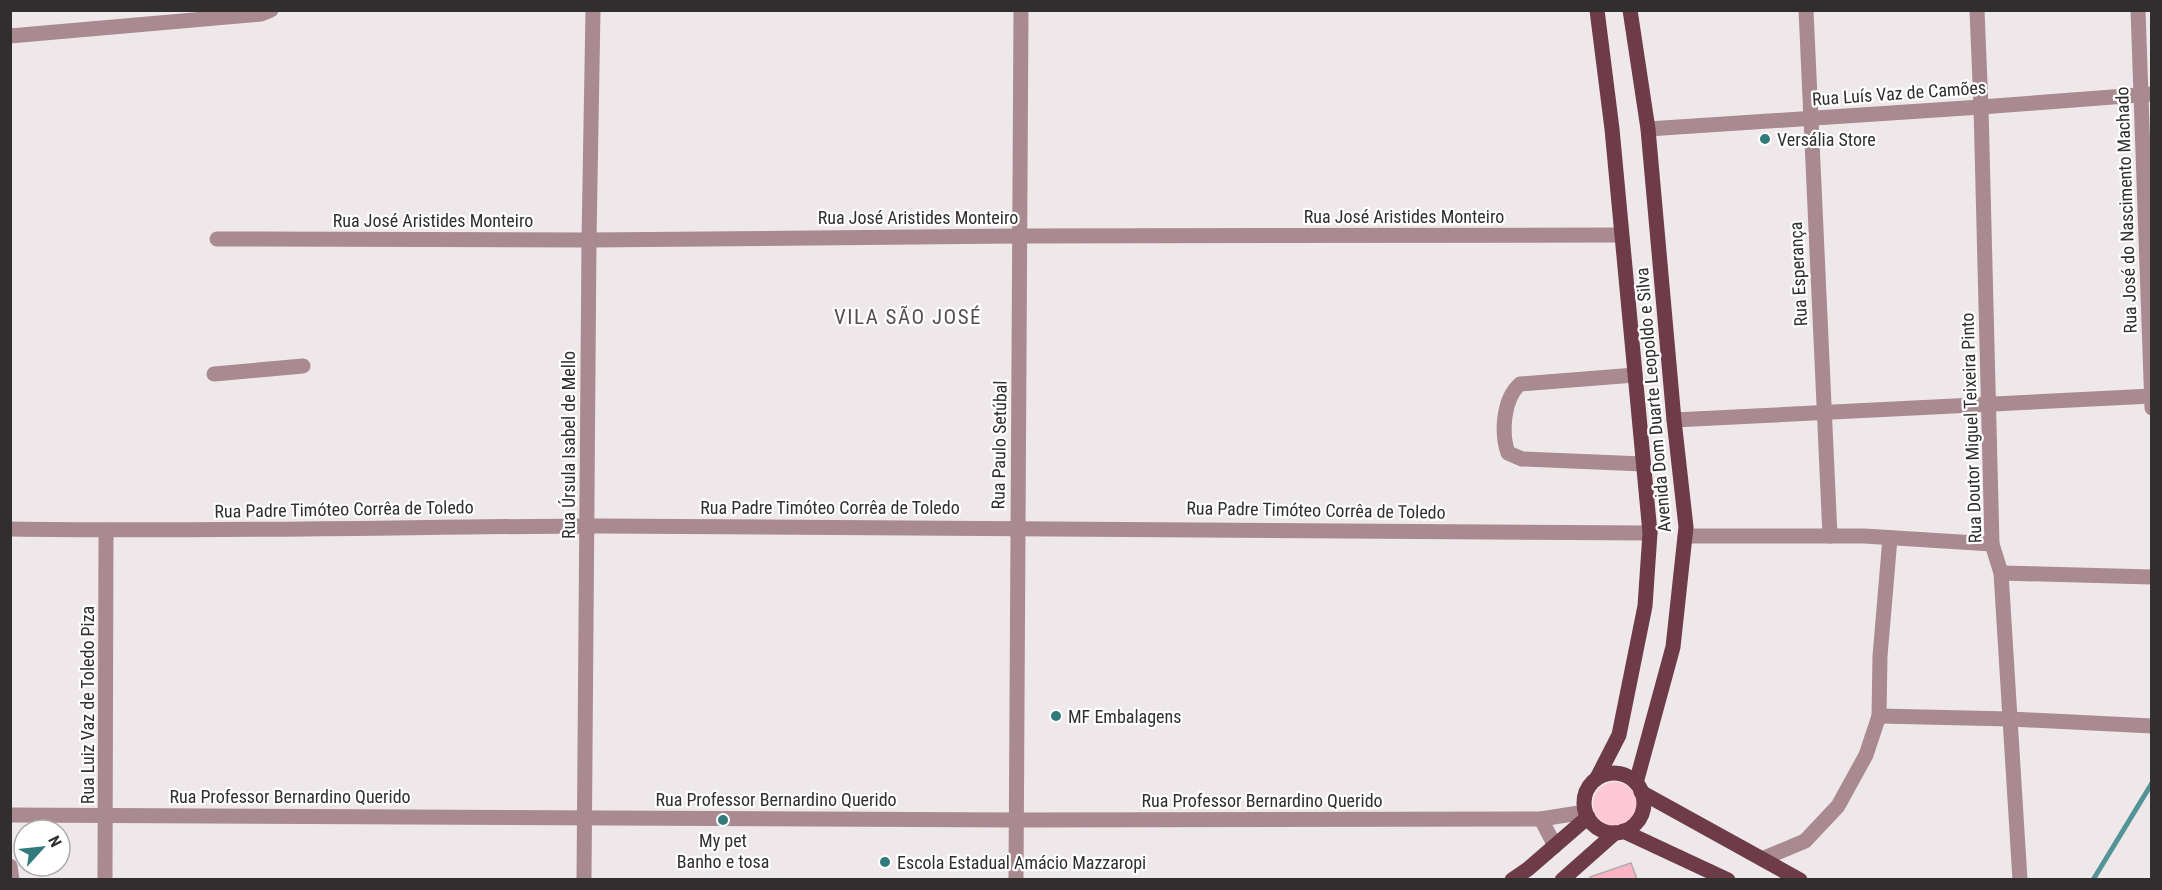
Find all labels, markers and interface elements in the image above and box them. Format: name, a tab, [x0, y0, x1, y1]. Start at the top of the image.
street label: Rua Luís Vaz de Camões	[1811, 76, 1987, 110]
street label: Rua José do Nascimento Machado	[2111, 86, 2141, 334]
place label: Versália Store	[1777, 129, 1876, 150]
marker: Versália Store	[1758, 132, 1772, 146]
street label: Rua José Aristides Monteiro	[1304, 206, 1504, 227]
street label: Rua José Aristides Monteiro	[818, 207, 1018, 228]
street label: Rua José Aristides Monteiro	[333, 210, 533, 231]
street label: Rua Esperança	[1785, 221, 1811, 327]
street label: Avenida Dom Duarte Leopoldo e Silva	[1631, 267, 1675, 533]
district label: VILA SÃO JOSÉ	[834, 305, 982, 329]
street label: Rua Doutor Miguel Teixeira Pinto	[1956, 312, 1986, 544]
street label: Rua Úrsula Isabel de Mello	[558, 351, 579, 539]
street label: Rua Paulo Setúbal	[987, 380, 1011, 510]
street label: Rua Padre Timóteo Corrêa de Toledo	[214, 496, 474, 522]
street label: Rua Padre Timóteo Corrêa de Toledo	[700, 497, 960, 518]
street label: Rua Padre Timóteo Corrêa de Toledo	[1186, 497, 1446, 523]
street label: Rua Luiz Vaz de Toledo Piza	[77, 606, 98, 804]
place label: MF Embalagens	[1068, 706, 1181, 727]
marker: MF Embalagens	[1049, 709, 1063, 723]
street label: Rua Professor Bernardino Querido	[169, 786, 411, 807]
street label: Rua Professor Bernardino Querido	[655, 789, 897, 810]
street label: Rua Professor Bernardino Querido	[1141, 790, 1383, 811]
marker: My pet Banho e tosa	[716, 813, 730, 827]
north arrow	[12, 818, 72, 878]
place label: My pet Banho e tosa	[677, 830, 769, 872]
text: N	[44, 833, 66, 850]
place label: Escola Estadual Amácio Mazzaropi	[897, 852, 1146, 873]
marker: Escola Estadual Amácio Mazzaropi	[878, 855, 892, 869]

